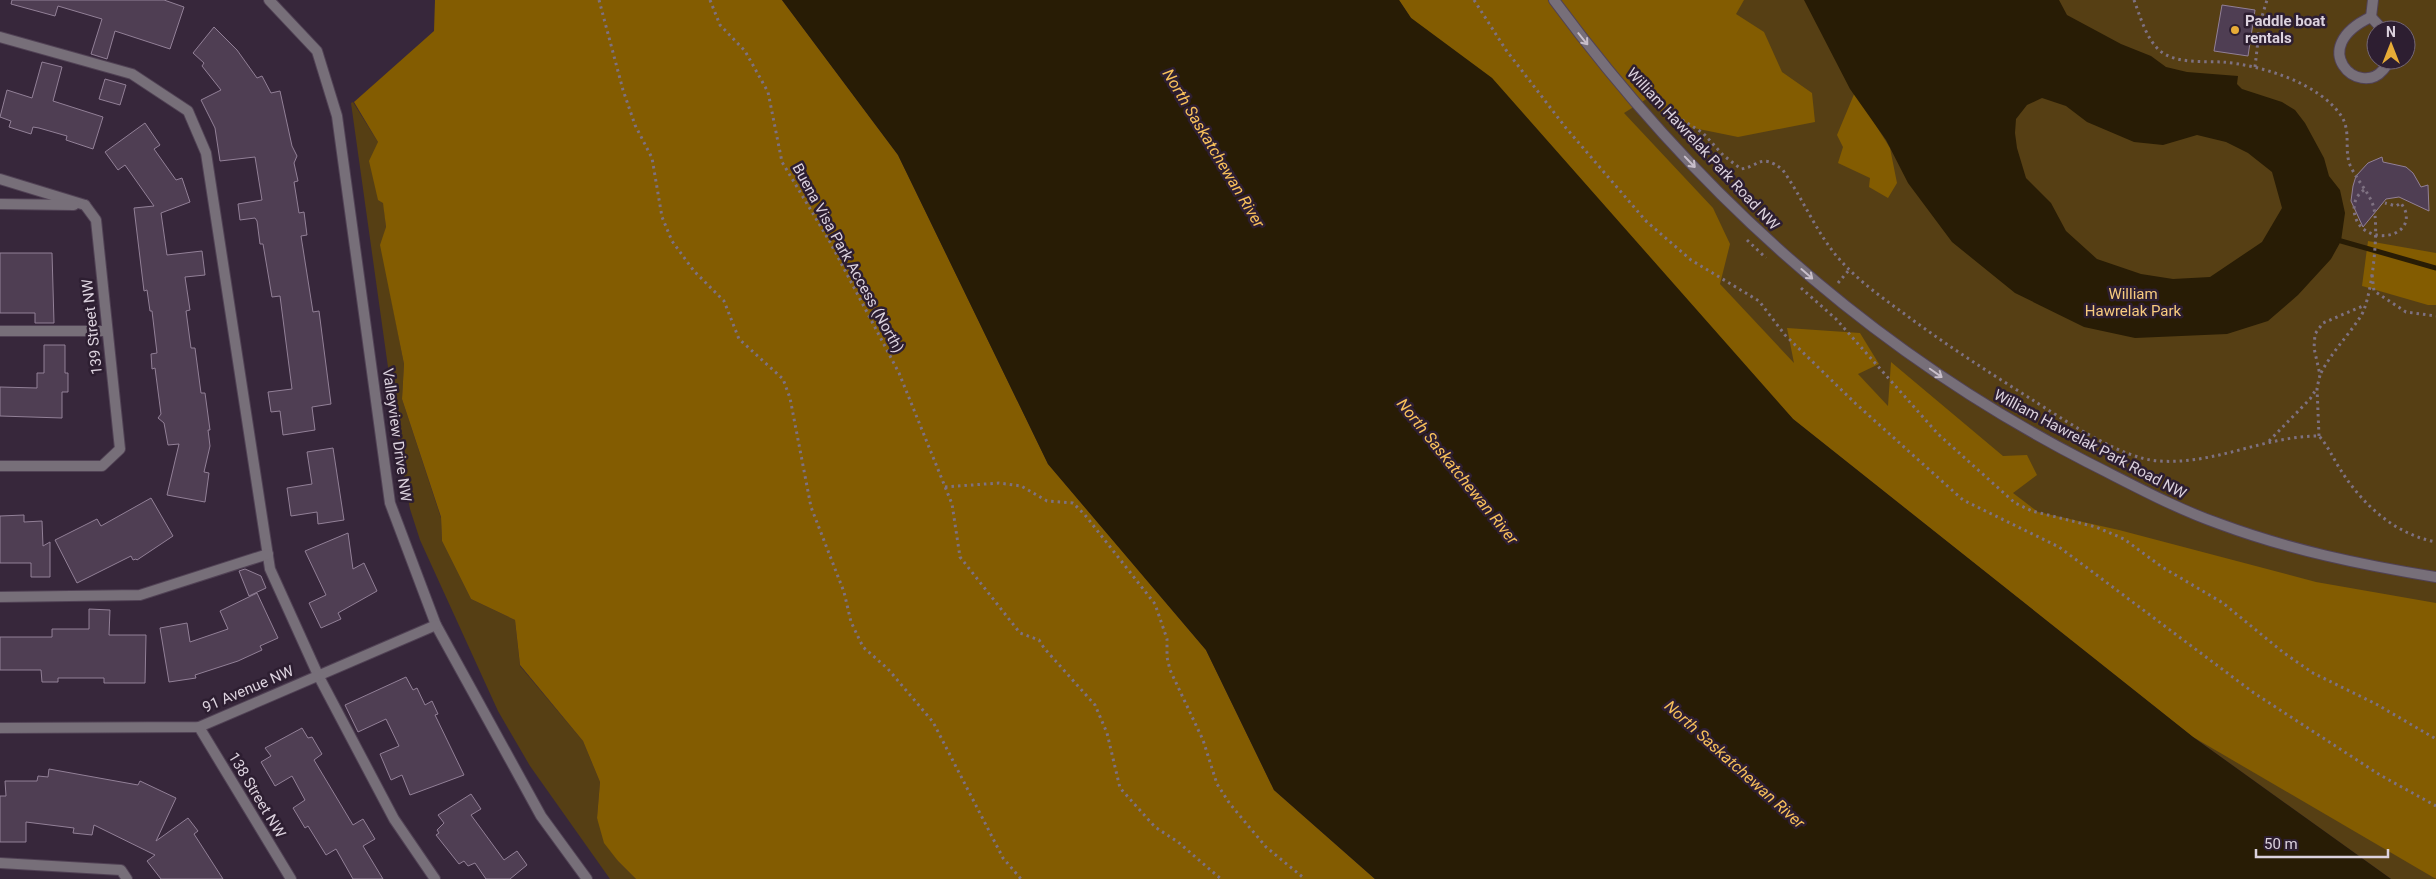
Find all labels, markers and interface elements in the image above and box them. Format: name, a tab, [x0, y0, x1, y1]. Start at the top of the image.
place label: Paddle boat rentals	[2245, 12, 2325, 47]
north arrow	[2366, 20, 2416, 70]
marker: Paddle boat rentals	[2229, 24, 2241, 36]
text: N	[2386, 24, 2396, 40]
one-way arrow	[1578, 32, 1589, 45]
street label: William Hawrelak Park Road NW	[1623, 64, 1783, 234]
water label: North Saskatchewan River	[1159, 65, 1269, 232]
one-way arrow	[1684, 155, 1696, 168]
street label: Buena Visa Park Access (North)	[788, 160, 908, 356]
one-way arrow	[1800, 268, 1813, 279]
street label: 139 Street NW	[78, 278, 106, 376]
park label: William Hawrelak Park	[2085, 285, 2182, 320]
street label: Valleyview Drive NW	[379, 367, 415, 503]
one-way arrow	[1928, 368, 1942, 378]
street label: William Hawrelak Park Road NW	[1991, 386, 2189, 502]
water label: North Saskatchewan River	[1393, 395, 1523, 549]
street label: 91 Avenue NW	[200, 662, 296, 716]
water label: North Saskatchewan River	[1661, 696, 1809, 833]
street label: 138 Street NW	[224, 749, 290, 841]
scale bar	[2256, 826, 2388, 858]
text: 50 m	[2264, 835, 2298, 853]

